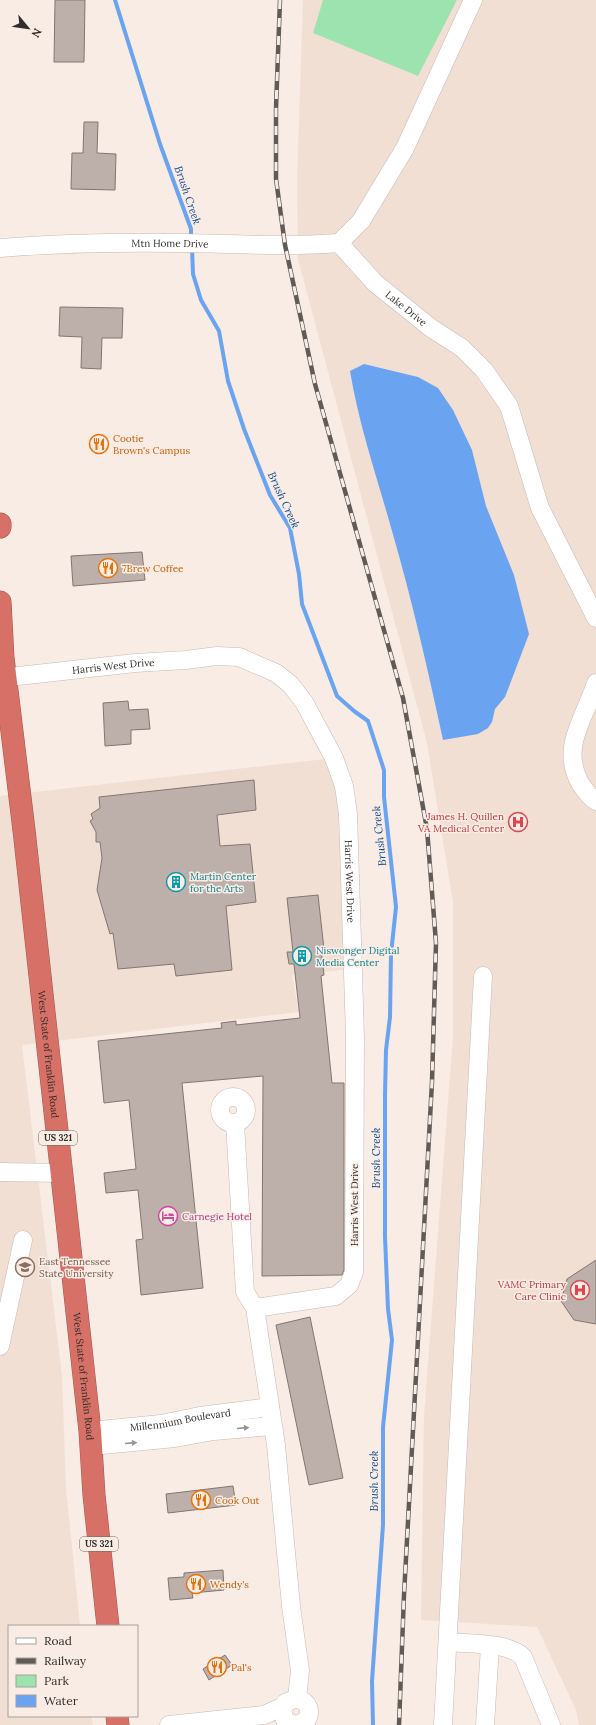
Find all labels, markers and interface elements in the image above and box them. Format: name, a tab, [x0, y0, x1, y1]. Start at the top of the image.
north arrow	[8, 8, 48, 48]
text: N	[28, 26, 45, 40]
water label: Brush Creek	[171, 164, 205, 226]
street label: Mtn Home Drive	[131, 237, 209, 251]
street label: Lake Drive	[383, 288, 430, 330]
place label: Cootie Brown's Campus	[113, 432, 190, 457]
restaurant icon: Cootie Brown's Campus	[88, 433, 110, 455]
water label: Brush Creek	[265, 469, 303, 531]
restaurant icon: 7Brew Coffee	[97, 557, 119, 579]
place label: 7Brew Coffee	[122, 562, 184, 575]
street label: Harris West Drive	[71, 656, 156, 677]
water label: Brush Creek	[369, 805, 389, 867]
place label: James H. Quillen VA Medical Center	[417, 810, 505, 835]
hospital icon: James H. Quillen VA Medical Center	[507, 811, 529, 833]
street label: Harris West Drive	[342, 840, 357, 924]
place label: Martin Center for the Arts	[190, 870, 257, 895]
building icon: Martin Center for the Arts	[165, 871, 187, 893]
place label: Niswonger Digital Media Center	[316, 944, 400, 969]
building icon: Niswonger Digital Media Center	[291, 945, 313, 967]
street label: West State of Franklin Road	[35, 990, 62, 1119]
water label: Brush Creek	[369, 1127, 383, 1188]
road number: US 321	[39, 1131, 77, 1145]
street label: Harris West Drive	[348, 1163, 361, 1246]
hotel icon: Carnegie Hotel	[157, 1205, 179, 1227]
place label: Carnegie Hotel	[182, 1210, 252, 1223]
place label: East Tennessee State University	[39, 1255, 114, 1280]
school or university icon: East Tennessee State University	[14, 1256, 36, 1278]
place label: VAMC Primary Care Clinic	[497, 1278, 567, 1303]
hospital icon: VAMC Primary Care Clinic	[569, 1279, 591, 1301]
street label: West State of Franklin Road	[70, 1312, 97, 1441]
street label: Millennium Boulevard	[129, 1406, 232, 1434]
one-way arrow	[237, 1425, 249, 1432]
one-way arrow	[125, 1439, 137, 1446]
water label: Brush Creek	[367, 1450, 381, 1511]
restaurant icon: Cook Out	[190, 1489, 212, 1511]
place label: Cook Out	[215, 1494, 260, 1507]
road number: US 321	[80, 1537, 118, 1551]
restaurant icon: Wendy's	[185, 1573, 207, 1595]
place label: Wendy's	[210, 1578, 249, 1591]
legend	[8, 1625, 138, 1717]
text: Road	[44, 1633, 72, 1648]
text: Railway	[44, 1653, 87, 1668]
restaurant icon: Pal's	[206, 1656, 228, 1678]
place label: Pal's	[231, 1661, 252, 1674]
text: Park	[44, 1673, 70, 1688]
text: Water	[44, 1693, 79, 1708]

